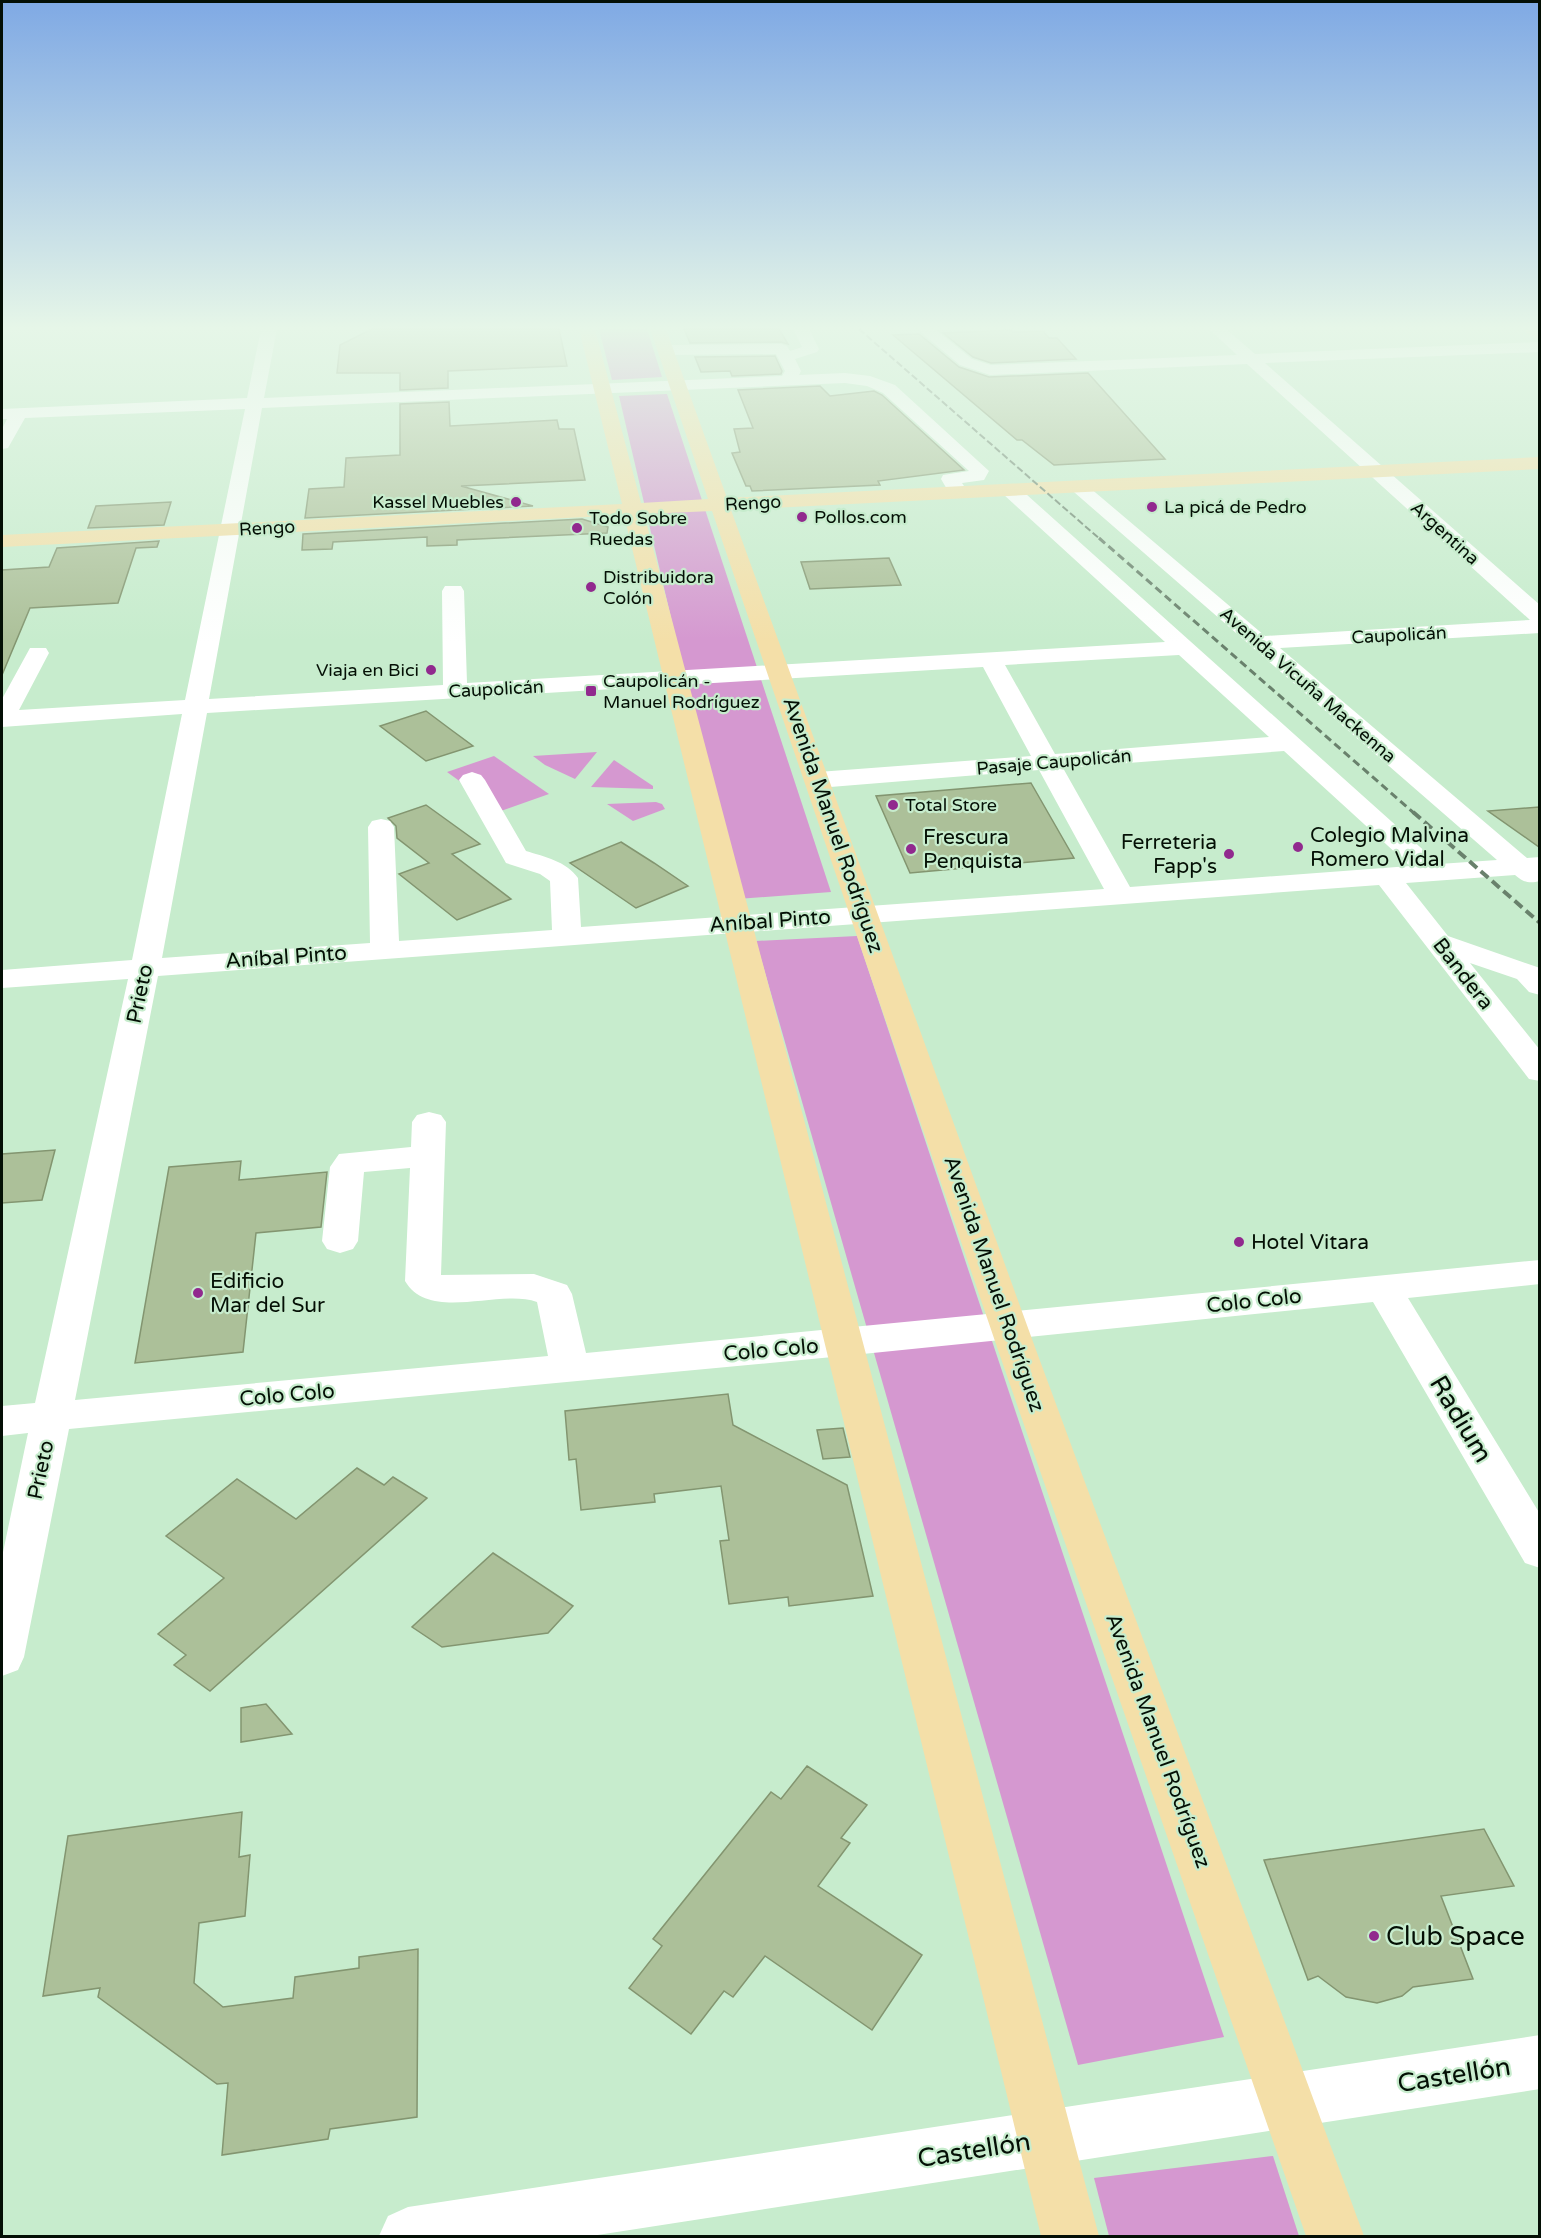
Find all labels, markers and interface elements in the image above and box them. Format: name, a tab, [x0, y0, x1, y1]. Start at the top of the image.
place label: Kassel Muebles	[372, 491, 504, 513]
street label: Rengo	[724, 491, 782, 515]
marker: Kassel Muebles	[509, 495, 523, 509]
place label: La picá de Pedro	[1164, 496, 1307, 518]
street label: Argentina	[1406, 496, 1484, 570]
marker: La picá de Pedro	[1145, 500, 1159, 514]
place label: Pollos.com	[814, 506, 907, 528]
place label: Todo Sobre Ruedas	[589, 507, 687, 550]
marker: Pollos.com	[795, 510, 809, 524]
street label: Rengo	[238, 516, 296, 540]
marker: Todo Sobre Ruedas	[570, 521, 584, 535]
place label: Distribuidora Colón	[603, 566, 714, 609]
marker: Distribuidora Colón	[584, 580, 598, 594]
street label: Avenida Vicuña Mackenna	[1215, 603, 1401, 767]
street label: Caupolicán	[1351, 622, 1447, 648]
place label: Viaja en Bici	[316, 659, 419, 681]
marker: Viaja en Bici	[424, 663, 438, 677]
place label: Caupolicán - Manuel Rodríguez	[603, 670, 760, 713]
street label: Caupolicán	[448, 676, 544, 702]
marker: Caupolicán - Manuel Rodríguez	[584, 684, 598, 698]
street label: Avenida Manuel Rodríguez	[777, 694, 889, 956]
street label: Pasaje Caupolicán	[976, 744, 1132, 780]
place label: Total Store	[905, 794, 997, 816]
marker: Total Store	[886, 798, 900, 812]
place label: Colegio Malvina Romero Vidal	[1310, 823, 1469, 872]
place label: Frescura Penquista	[923, 825, 1023, 874]
place label: Ferreteria Fapp's	[1121, 830, 1217, 879]
marker: Colegio Malvina Romero Vidal	[1291, 840, 1305, 854]
marker: Frescura Penquista	[904, 842, 918, 856]
marker: Ferreteria Fapp's	[1222, 847, 1236, 861]
street label: Aníbal Pinto	[708, 904, 832, 938]
street label: Bandera	[1427, 933, 1499, 1015]
street label: Aníbal Pinto	[224, 940, 348, 974]
street label: Prieto	[122, 962, 158, 1026]
street label: Avenida Manuel Rodríguez	[938, 1153, 1050, 1415]
place label: Hotel Vitara	[1251, 1230, 1369, 1255]
marker: Hotel Vitara	[1232, 1235, 1246, 1249]
place label: Edificio Mar del Sur	[210, 1269, 325, 1318]
street label: Colo Colo	[1205, 1284, 1303, 1318]
marker: Edificio Mar del Sur	[191, 1286, 205, 1300]
street label: Colo Colo	[722, 1333, 820, 1367]
street label: Radium	[1423, 1370, 1499, 1468]
street label: Colo Colo	[238, 1378, 336, 1412]
street label: Prieto	[23, 1438, 59, 1502]
street label: Avenida Manuel Rodríguez	[1100, 1610, 1216, 1872]
place label: Club Space	[1386, 1921, 1525, 1952]
marker: Club Space	[1367, 1929, 1381, 1943]
street label: Castellón	[1395, 2051, 1513, 2099]
street label: Castellón	[915, 2126, 1033, 2174]

